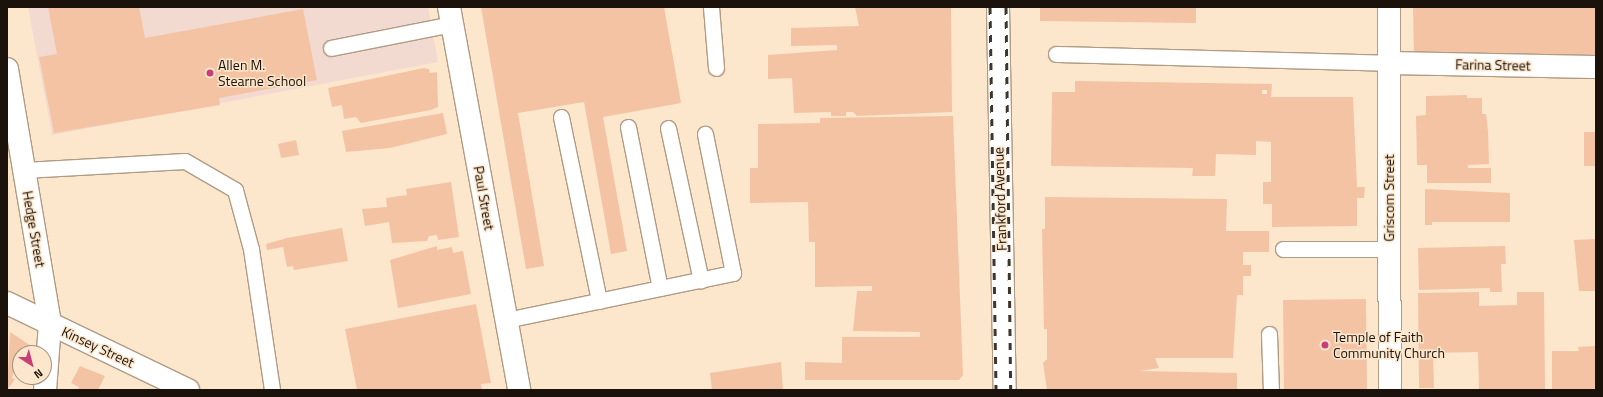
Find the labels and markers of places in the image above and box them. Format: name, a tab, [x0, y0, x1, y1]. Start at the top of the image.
place label: Allen M. Stearne School	[218, 57, 306, 90]
marker: Allen M. Stearne School	[205, 68, 215, 78]
place label: Temple of Faith Community Church	[1333, 329, 1445, 362]
marker: Temple of Faith Community Church	[1320, 340, 1330, 350]

